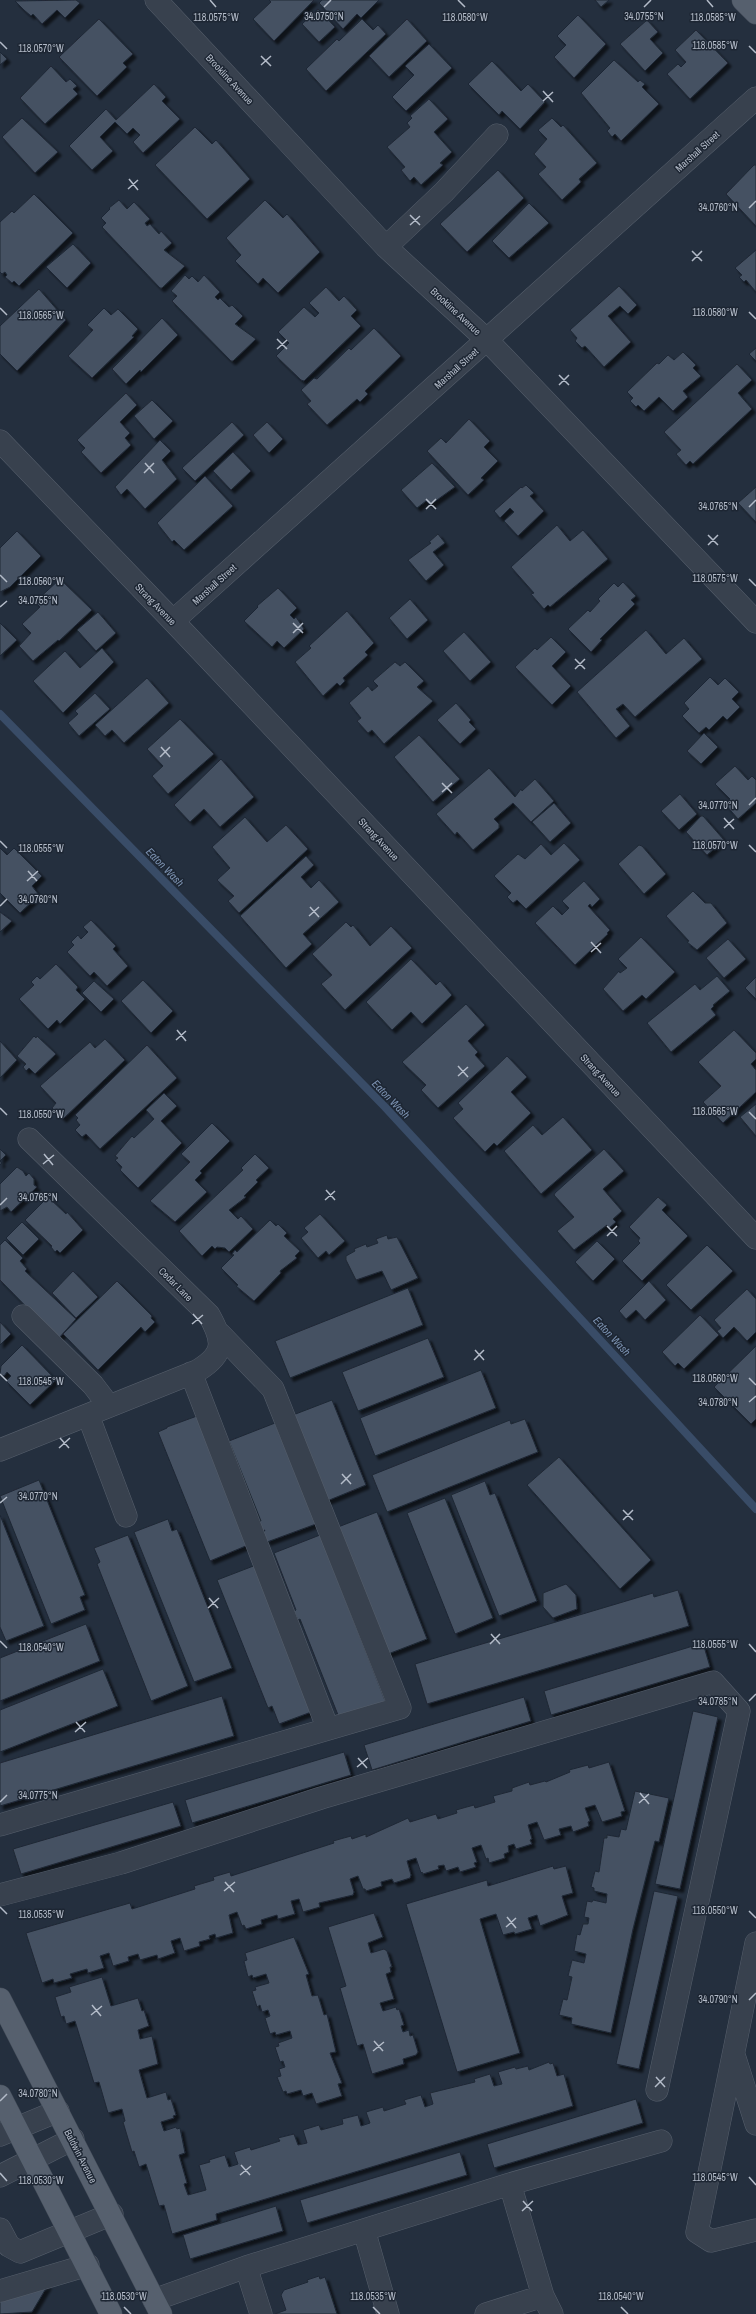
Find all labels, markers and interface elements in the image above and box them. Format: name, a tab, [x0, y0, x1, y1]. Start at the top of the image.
text: 34.0750°N	[304, 10, 344, 23]
text: 34.0755°N	[624, 10, 664, 23]
text: 118.0575°W	[193, 11, 239, 24]
text: 118.0580°W	[442, 11, 488, 24]
text: 118.0585°W	[690, 11, 736, 24]
text: 118.0585°W	[692, 39, 738, 52]
text: 118.0570°W	[18, 42, 64, 55]
street label: Brookline Avenue	[203, 51, 257, 108]
street label: Marshall Street	[672, 128, 723, 175]
text: 34.0760°N	[698, 201, 738, 214]
street label: Brookline Avenue	[428, 285, 484, 338]
text: 118.0580°W	[692, 306, 738, 319]
text: 118.0565°W	[18, 309, 64, 322]
street label: Marshall Street	[431, 345, 482, 392]
text: 34.0765°N	[698, 500, 738, 513]
street label: Marshall Street	[189, 561, 240, 608]
text: 118.0575°W	[692, 572, 738, 585]
text: 118.0560°W	[18, 575, 64, 588]
street label: Strang Avenue	[132, 581, 179, 628]
text: 34.0755°N	[18, 594, 58, 607]
text: 34.0770°N	[698, 799, 738, 812]
street label: Strang Avenue	[356, 815, 402, 864]
text: 118.0570°W	[692, 839, 738, 852]
text: 118.0555°W	[18, 842, 64, 855]
water label: Eaton Wash	[143, 845, 187, 889]
text: 34.0760°N	[18, 893, 58, 906]
street label: Strang Avenue	[578, 1051, 624, 1100]
water label: Eaton Wash	[369, 1077, 413, 1121]
text: 118.0565°W	[692, 1105, 738, 1118]
text: 118.0550°W	[18, 1108, 64, 1121]
text: 34.0765°N	[18, 1191, 58, 1204]
street label: Cedar Lane	[156, 1265, 196, 1304]
water label: Eaton Wash	[590, 1313, 634, 1359]
text: 118.0560°W	[692, 1372, 738, 1385]
text: 118.0545°W	[18, 1375, 64, 1388]
text: 34.0780°N	[698, 1396, 738, 1409]
text: 34.0770°N	[18, 1490, 58, 1503]
text: 118.0555°W	[692, 1638, 738, 1651]
text: 118.0540°W	[18, 1641, 64, 1654]
text: 34.0785°N	[698, 1695, 738, 1708]
text: 34.0775°N	[18, 1789, 58, 1802]
text: 118.0550°W	[692, 1904, 738, 1917]
text: 118.0535°W	[18, 1908, 64, 1921]
text: 34.0790°N	[698, 1993, 738, 2006]
text: 34.0780°N	[18, 2087, 58, 2100]
street label: Baldwin Avenue	[61, 2127, 100, 2186]
text: 118.0545°W	[692, 2171, 738, 2184]
text: 118.0530°W	[18, 2174, 64, 2187]
text: 118.0530°W	[101, 2290, 147, 2303]
text: 118.0535°W	[350, 2290, 396, 2303]
text: 118.0540°W	[598, 2290, 644, 2303]

